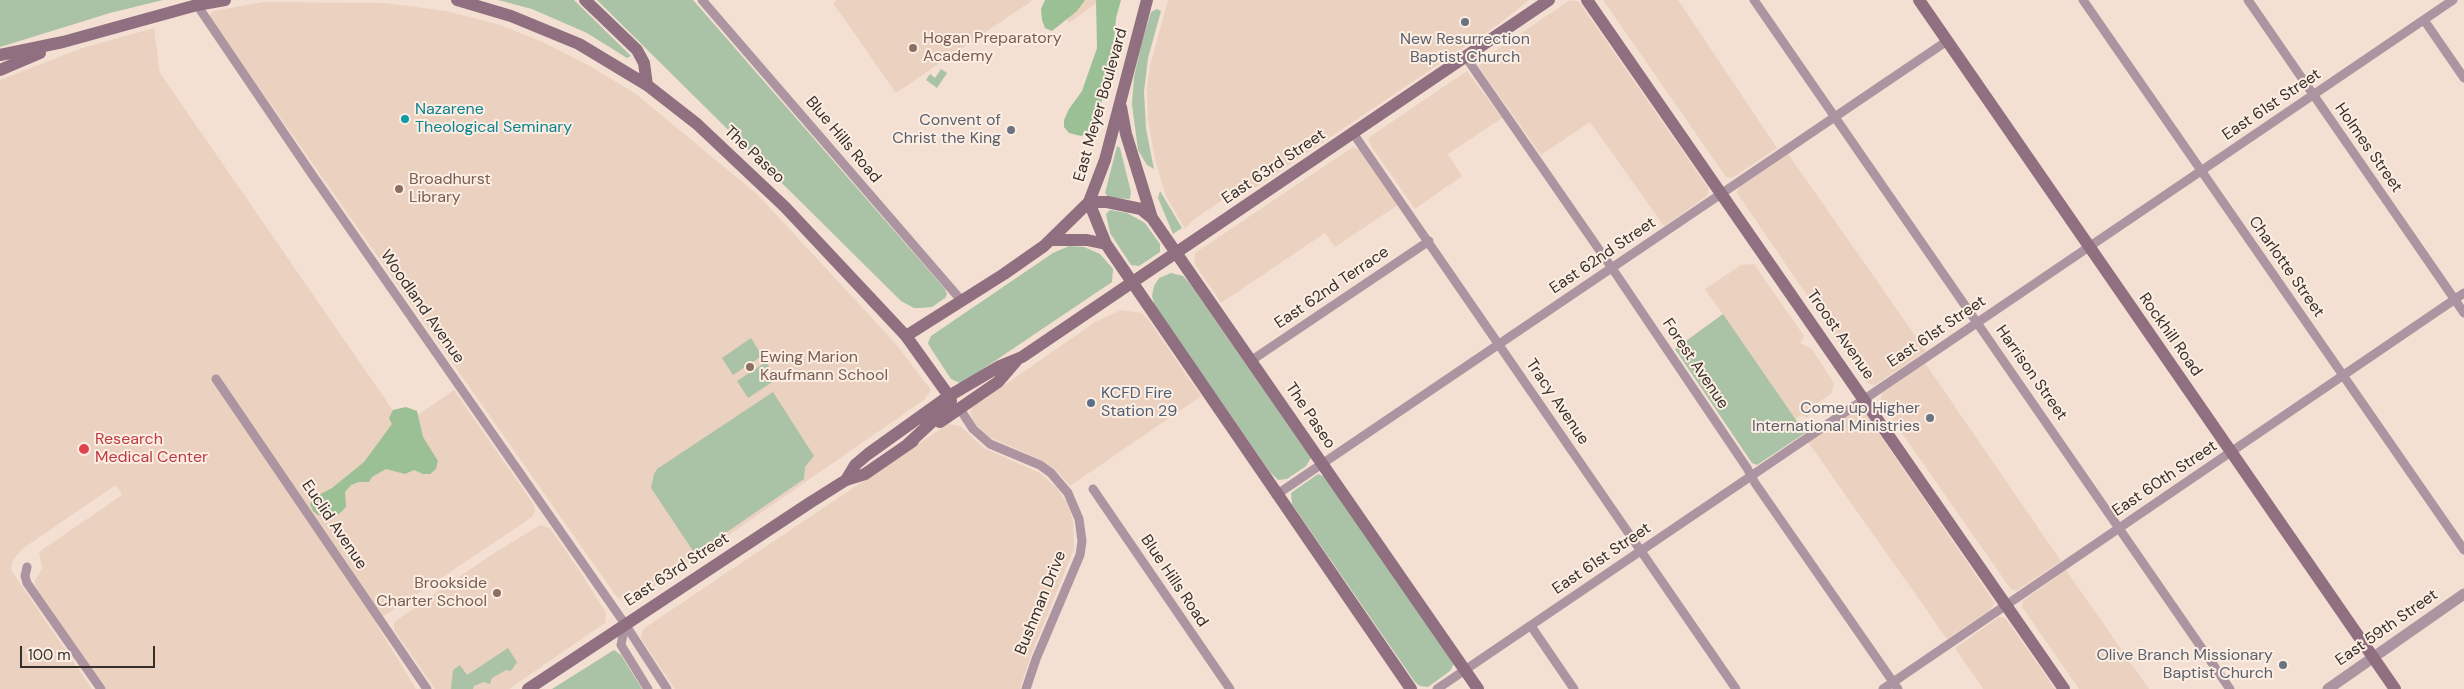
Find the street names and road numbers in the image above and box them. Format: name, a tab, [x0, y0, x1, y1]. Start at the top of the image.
street label: East Meyer Boulevard	[1070, 26, 1132, 184]
street label: East 61st Street	[2219, 65, 2325, 145]
street label: Blue Hills Road	[801, 93, 885, 187]
street label: Holmes Street	[2330, 100, 2406, 196]
street label: The Paseo	[720, 122, 788, 188]
street label: East 63rd Street	[1219, 125, 1329, 209]
street label: East 62nd Street	[1546, 213, 1660, 299]
street label: Charlotte Street	[2244, 213, 2328, 321]
street label: East 62nd Terrace	[1271, 243, 1393, 333]
street label: Woodland Avenue	[376, 247, 468, 367]
street label: Troost Avenue	[1802, 286, 1878, 384]
street label: Rockhill Road	[2134, 290, 2206, 380]
street label: East 61st Street	[1884, 292, 1990, 372]
street label: Forest Avenue	[1658, 315, 1732, 413]
street label: Harrison Street	[1991, 322, 2071, 424]
street label: Tracy Avenue	[1521, 355, 1593, 449]
street label: The Paseo	[1281, 379, 1339, 453]
street label: East 60th Street	[2109, 437, 2221, 521]
street label: Euclid Avenue	[297, 477, 371, 573]
street label: East 61st Street	[1549, 519, 1655, 599]
street label: East 63rd Street	[621, 529, 733, 611]
street label: Blue Hills Road	[1136, 531, 1212, 631]
street label: Bushman Drive	[1011, 548, 1071, 658]
street label: East 59th Street	[2332, 586, 2442, 670]

